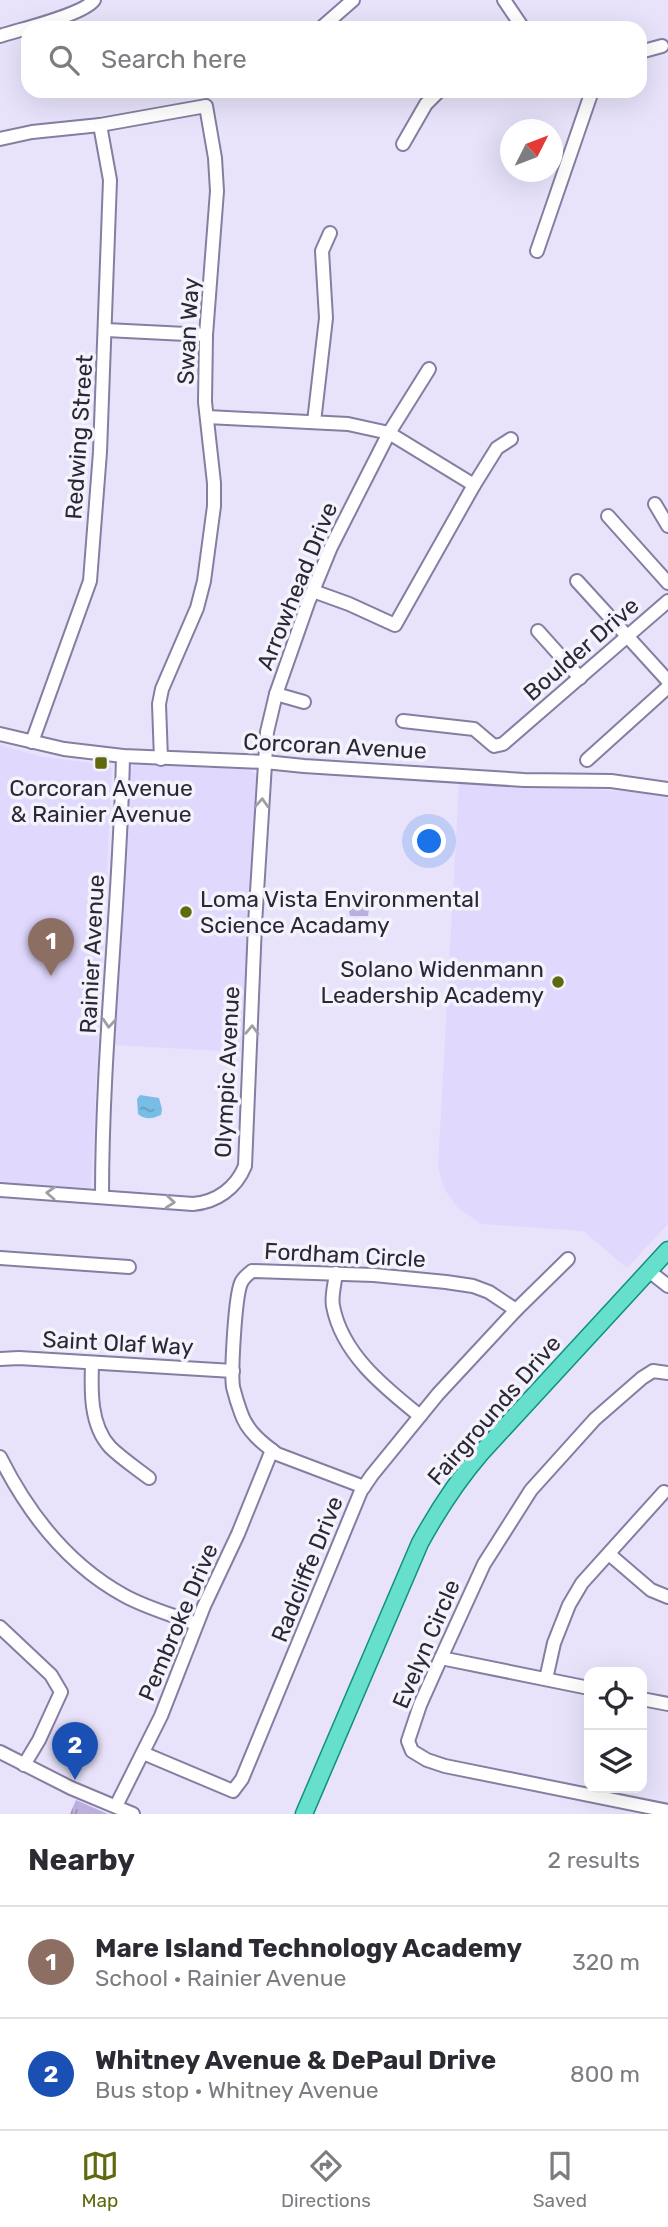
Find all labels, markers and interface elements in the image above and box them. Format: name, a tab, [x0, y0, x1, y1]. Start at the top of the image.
search box	[21, 21, 647, 98]
icon: search	[45, 41, 83, 79]
text: Search here	[101, 44, 247, 75]
north arrow	[500, 119, 563, 182]
street label: Swan Way	[171, 276, 205, 385]
street label: Redwing Street	[59, 354, 99, 520]
street label: Arrowhead Drive	[251, 498, 343, 674]
street label: Boulder Drive	[518, 591, 644, 707]
street label: Corcoran Avenue	[243, 727, 427, 765]
marker: Corcoran Avenue & Rainier Avenue	[93, 755, 109, 771]
place label: Corcoran Avenue & Rainier Avenue	[9, 774, 193, 828]
one-way arrow	[255, 797, 270, 808]
your location	[412, 824, 446, 858]
street label: Rainier Avenue	[74, 874, 110, 1034]
place label: Loma Vista Environmental Science Acadamy	[200, 885, 480, 939]
marker: Loma Vista Environmental Science Acadamy	[178, 904, 194, 920]
pin: 1	[28, 918, 74, 976]
place label: Solano Widenmann Leadership Academy	[320, 955, 544, 1009]
marker: Solano Widenmann Leadership Academy	[550, 974, 566, 990]
street label: Olympic Avenue	[209, 985, 245, 1159]
one-way arrow	[102, 1018, 117, 1029]
one-way arrow	[244, 1025, 259, 1036]
one-way arrow	[45, 1186, 56, 1201]
one-way arrow	[165, 1194, 176, 1209]
street label: Fordham Circle	[263, 1237, 427, 1273]
street label: Saint Olaf Way	[42, 1325, 195, 1361]
street label: Fairgrounds Drive	[421, 1329, 567, 1491]
street label: Radcliffe Drive	[265, 1492, 349, 1646]
street label: Pembroke Drive	[132, 1539, 224, 1705]
street label: Evelyn Circle	[386, 1575, 466, 1713]
map controls	[584, 1667, 647, 1793]
button: locate	[584, 1667, 647, 1730]
pin: 2	[52, 1722, 98, 1780]
button: layers	[584, 1730, 647, 1793]
text: Nearby	[28, 1842, 135, 1878]
text: 2 results	[548, 1846, 640, 1874]
text: Mare Island Technology Academy	[95, 1933, 522, 1964]
text: 1	[45, 1948, 57, 1976]
text: 320 m	[572, 1948, 640, 1976]
text: School · Rainier Avenue	[95, 1964, 346, 1992]
text: Whitney Avenue & DePaul Drive	[95, 2045, 496, 2076]
text: 2	[44, 2060, 58, 2088]
text: 800 m	[570, 2060, 640, 2088]
text: Bus stop · Whitney Avenue	[95, 2076, 379, 2104]
tab: Map	[81, 2147, 119, 2212]
tab: Directions	[281, 2147, 371, 2212]
tab: Saved	[533, 2147, 587, 2212]

